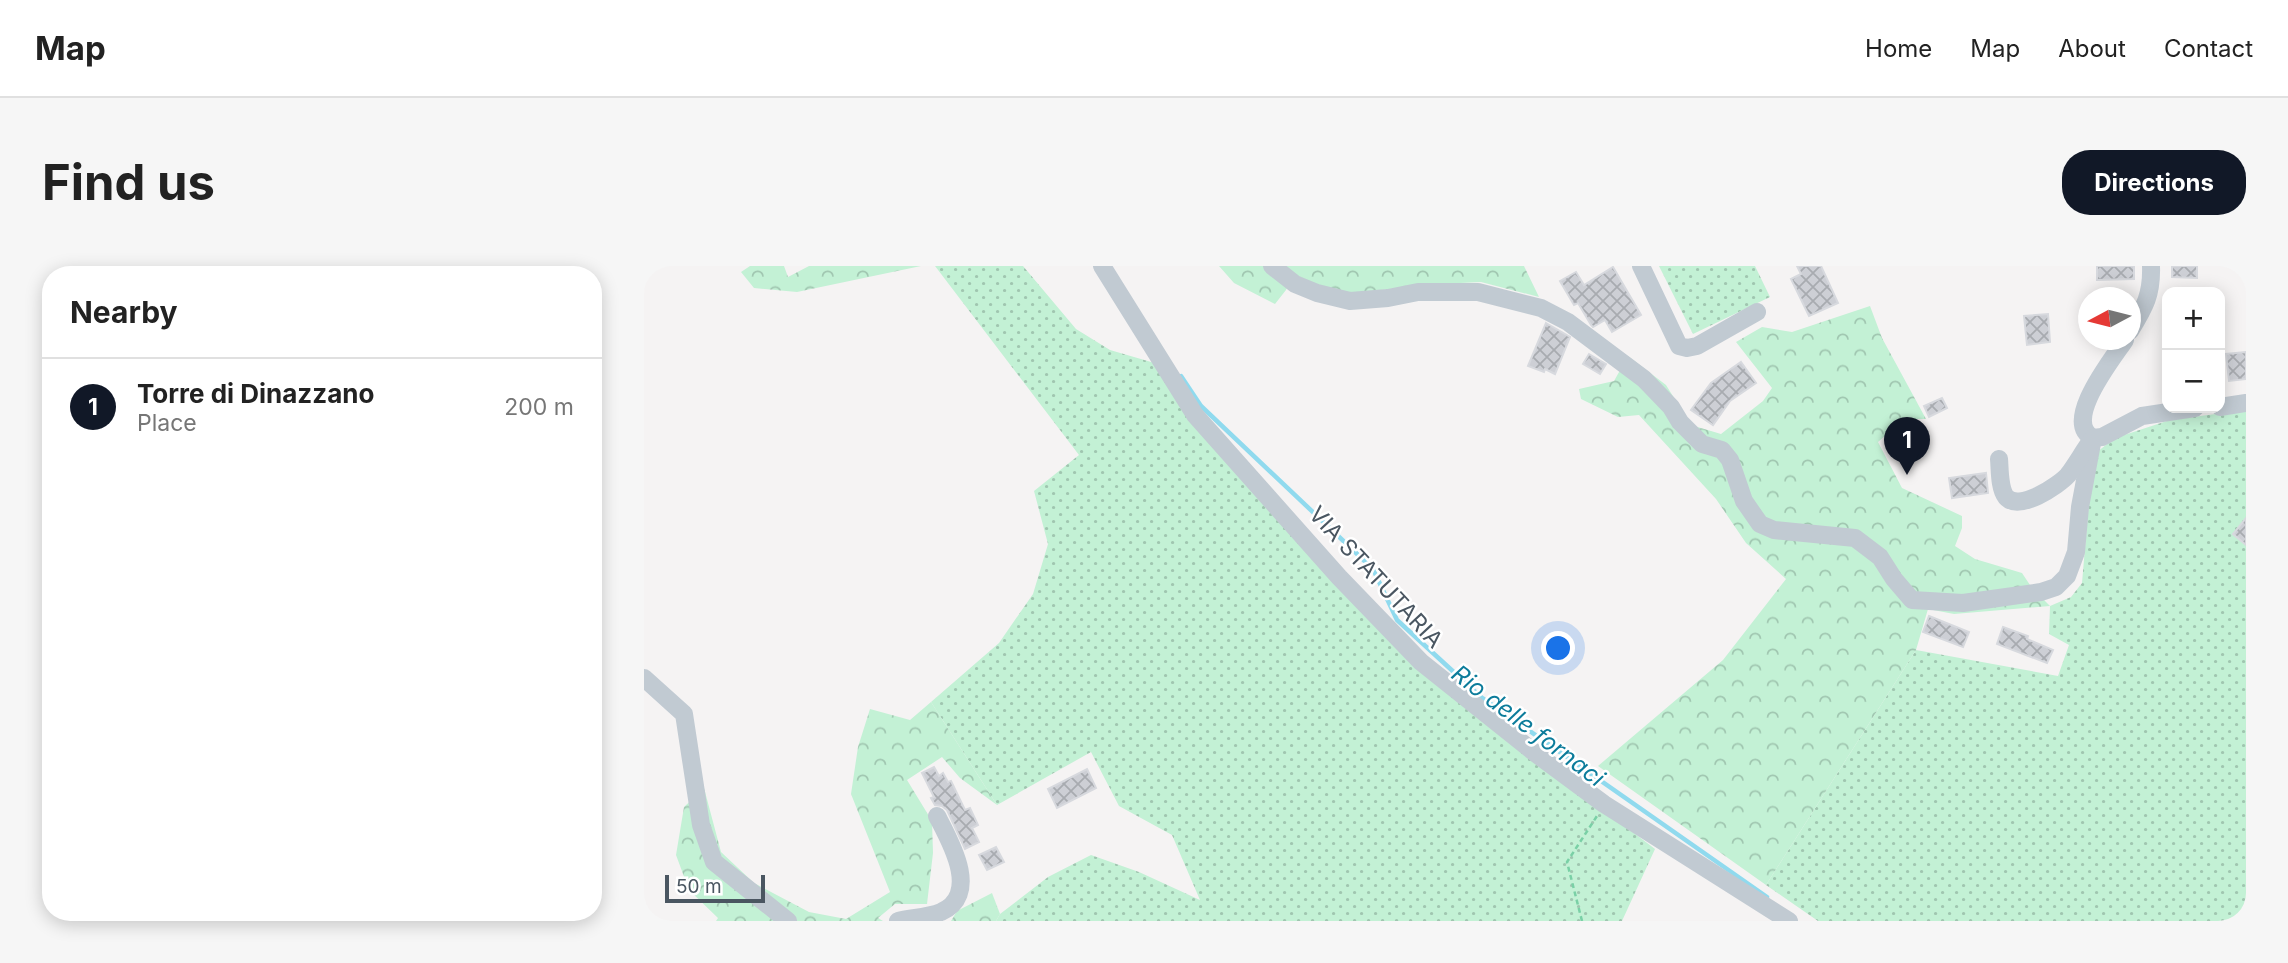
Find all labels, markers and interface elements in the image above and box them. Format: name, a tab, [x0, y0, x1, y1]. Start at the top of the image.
text: Map	[35, 28, 106, 68]
text: Home	[1865, 34, 1932, 63]
text: Map	[1970, 34, 2020, 63]
text: About	[2058, 34, 2126, 63]
text: Contact	[2164, 34, 2253, 63]
button: Directions	[2062, 150, 2246, 215]
text: Find us	[42, 153, 215, 212]
north arrow	[2078, 287, 2141, 350]
map controls	[2162, 287, 2225, 413]
button: +	[2162, 287, 2225, 350]
text: Nearby	[70, 294, 178, 330]
button: −	[2162, 350, 2225, 413]
text: Torre di Dinazzano	[137, 378, 374, 409]
text: 1	[88, 393, 98, 421]
text: 200 m	[504, 393, 574, 421]
text: Place	[137, 409, 197, 437]
pin: 1	[1884, 417, 1930, 475]
street label: VIA STATUTARIA	[1303, 500, 1449, 654]
your location	[1541, 631, 1575, 665]
water label: Rio delle fornaci	[1446, 659, 1611, 793]
scale bar	[665, 872, 765, 904]
text: 50 m	[676, 875, 722, 898]

